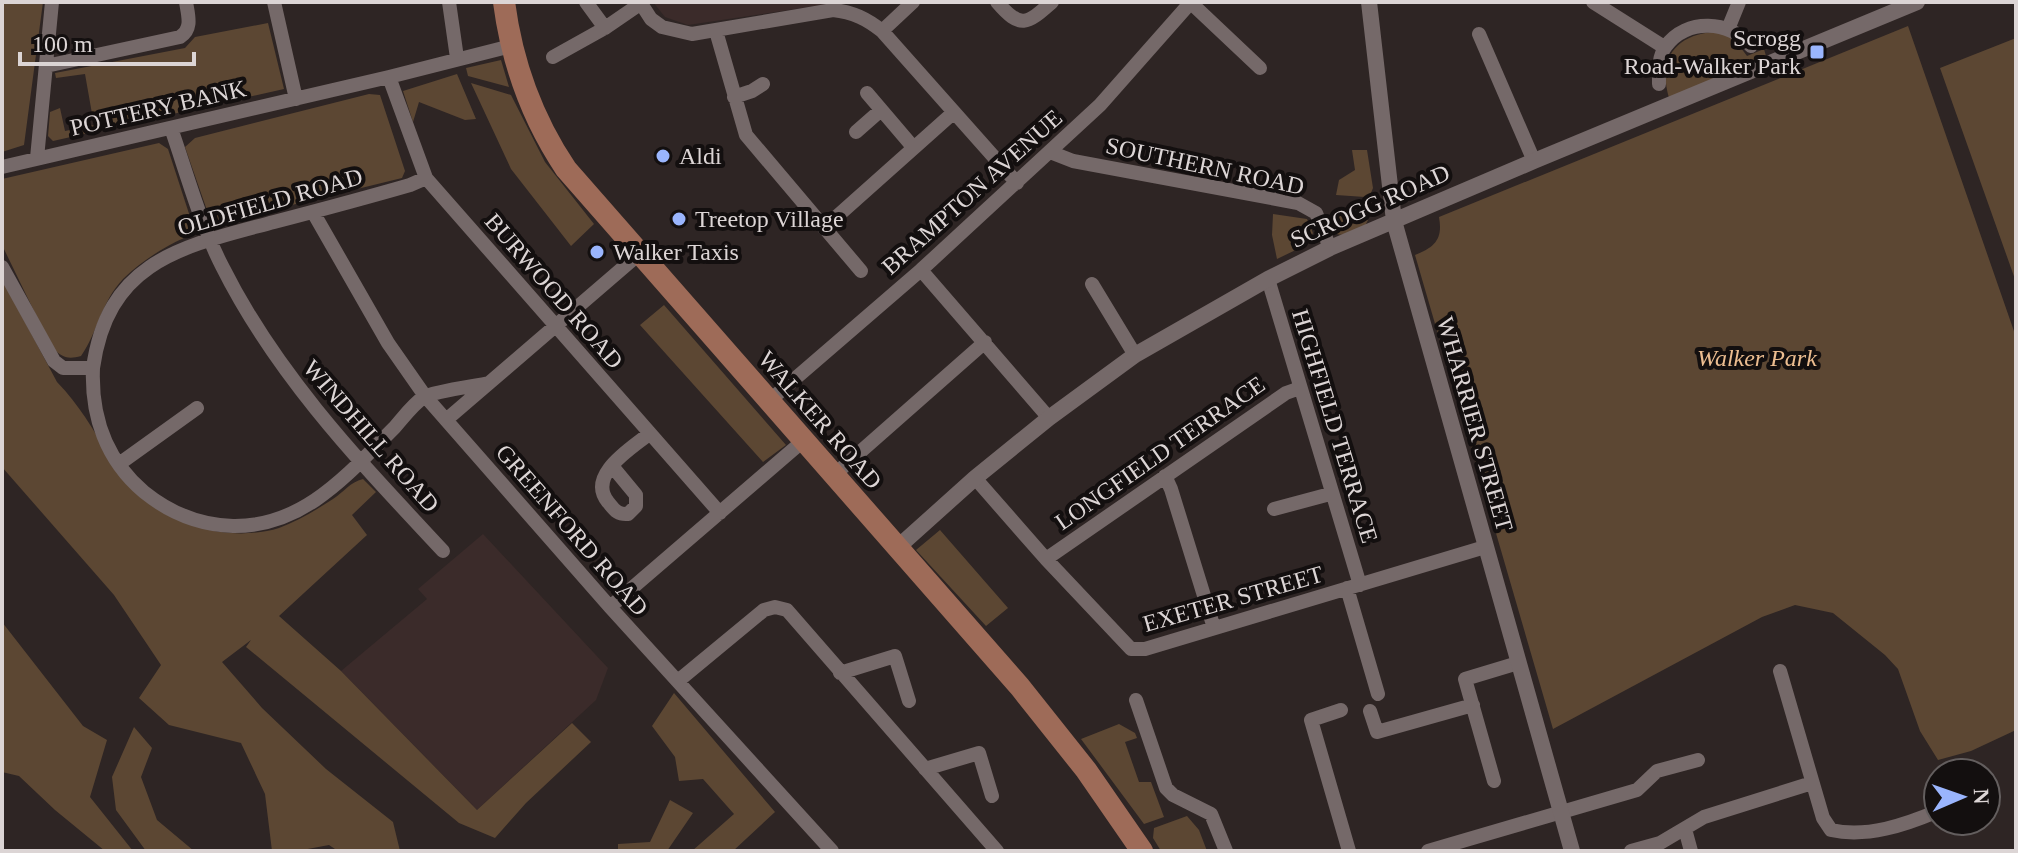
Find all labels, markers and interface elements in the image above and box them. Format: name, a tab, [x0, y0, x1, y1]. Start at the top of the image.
scale bar	[20, 16, 194, 66]
place label: Scrogg Road-Walker Park	[1624, 25, 1801, 79]
text: 100 m	[32, 31, 93, 57]
marker: Scrogg Road-Walker Park	[1808, 43, 1826, 61]
street label: POTTERY BANK	[67, 75, 249, 141]
street label: BRAMPTON AVENUE	[877, 104, 1067, 280]
street label: SOUTHERN ROAD	[1103, 132, 1307, 200]
place label: Aldi	[679, 143, 722, 169]
marker: Aldi	[654, 147, 672, 165]
street label: SCROGG ROAD	[1286, 159, 1454, 253]
street label: OLDFIELD ROAD	[174, 163, 366, 241]
place label: Treetop Village	[695, 206, 844, 232]
street label: BURWOOD ROAD	[480, 208, 628, 374]
marker: Treetop Village	[670, 210, 688, 228]
place label: Walker Taxis	[613, 239, 739, 265]
marker: Walker Taxis	[588, 243, 606, 261]
street label: HIGHFIELD TERRACE	[1287, 306, 1383, 546]
street label: WHARRIER STREET	[1432, 314, 1518, 535]
park label: Walker Park	[1697, 345, 1817, 371]
street label: WALKER ROAD	[753, 346, 887, 494]
street label: WINDHILL ROAD	[298, 355, 444, 517]
street label: LONGFIELD TERRACE	[1050, 371, 1270, 535]
street label: GREENFORD ROAD	[491, 439, 653, 621]
street label: EXETER STREET	[1140, 561, 1326, 637]
north arrow	[1922, 757, 2002, 837]
text: N	[1969, 788, 1994, 805]

